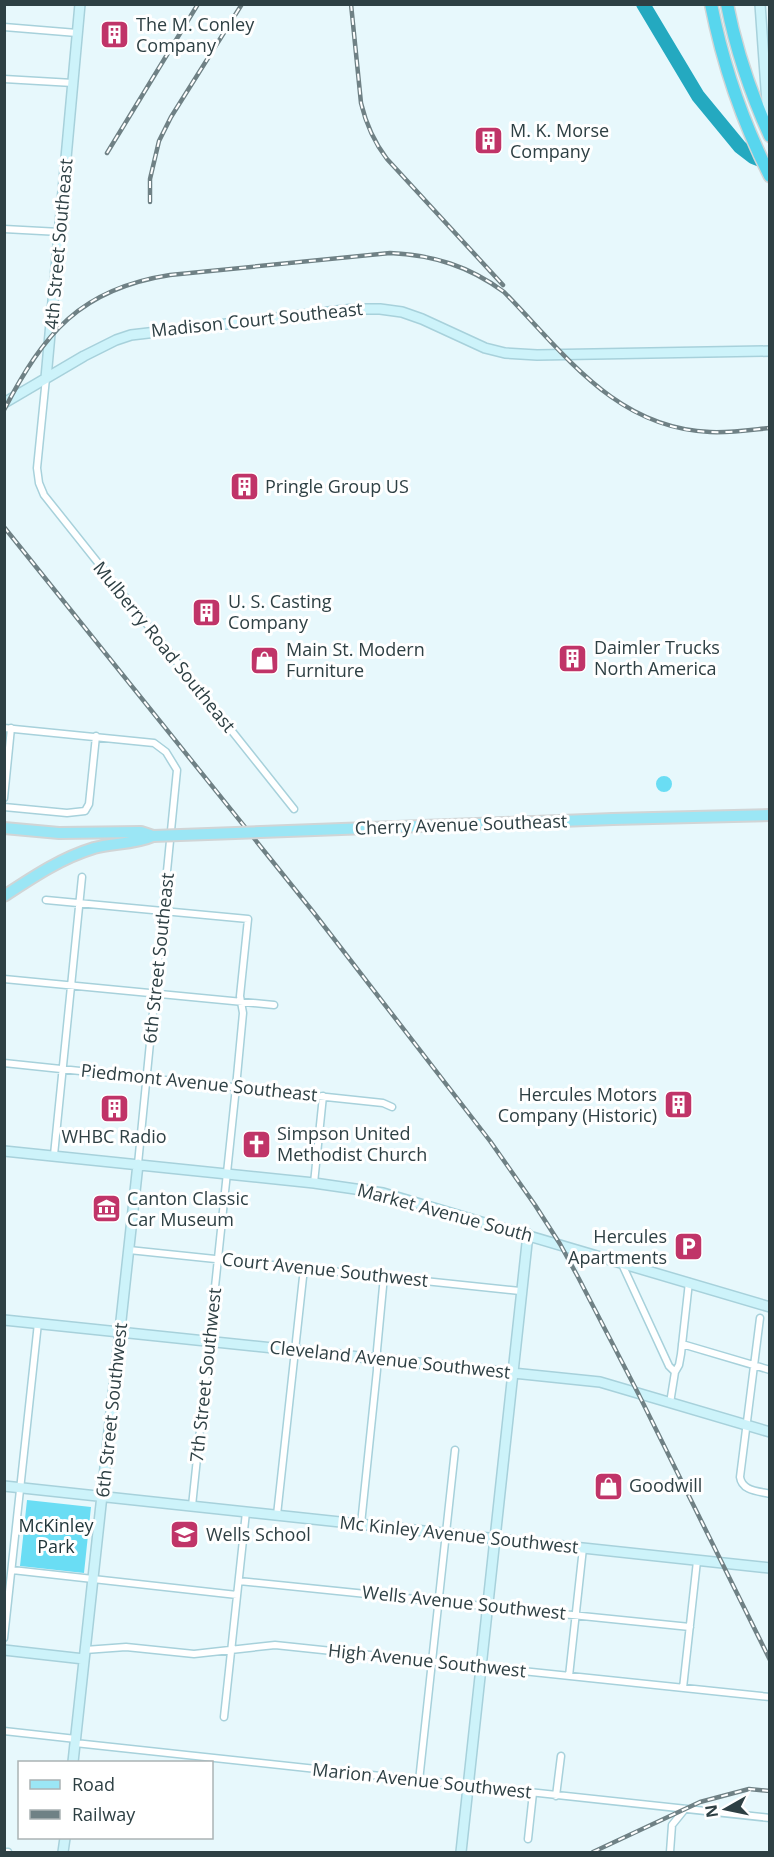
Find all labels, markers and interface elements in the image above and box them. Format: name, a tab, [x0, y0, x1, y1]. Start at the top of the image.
place label: The M. Conley Company	[136, 12, 255, 57]
building icon: The M. Conley Company	[99, 19, 131, 51]
place label: M. K. Morse Company	[510, 118, 609, 163]
building icon: M. K. Morse Company	[473, 125, 505, 157]
street label: 4th Street Southeast	[39, 157, 77, 330]
street label: Madison Court Southeast	[150, 296, 364, 342]
building icon: Pringle Group US	[228, 471, 260, 503]
place label: Pringle Group US	[265, 474, 409, 498]
street label: Mulberry Road Southeast	[88, 556, 241, 737]
place label: U. S. Casting Company	[228, 589, 332, 634]
building icon: U. S. Casting Company	[191, 596, 223, 628]
place label: Daimler Trucks North America	[594, 635, 720, 680]
place label: Main St. Modern Furniture	[286, 637, 425, 682]
building icon: Daimler Trucks North America	[557, 642, 589, 674]
shop icon: Main St. Modern Furniture	[249, 644, 281, 676]
street label: Cherry Avenue Southeast	[354, 808, 568, 840]
street label: 6th Street Southeast	[137, 871, 179, 1045]
street label: Piedmont Avenue Southeast	[80, 1058, 319, 1106]
place label: Hercules Motors Company (Historic)	[498, 1082, 657, 1127]
building icon: Hercules Motors Company (Historic)	[662, 1089, 694, 1121]
building icon: WHBC Radio	[98, 1092, 130, 1124]
place label: Simpson United Methodist Church	[277, 1121, 427, 1166]
place label: WHBC Radio	[61, 1124, 167, 1148]
church icon: Simpson United Methodist Church	[240, 1128, 272, 1160]
street label: Market Avenue South	[355, 1177, 536, 1247]
place label: Canton Classic Car Museum	[127, 1186, 249, 1231]
museum icon: Canton Classic Car Museum	[90, 1193, 122, 1225]
place label: Hercules Apartments	[568, 1224, 667, 1269]
parking icon: Hercules Apartments	[672, 1231, 704, 1263]
street label: Court Avenue Southwest	[221, 1246, 429, 1292]
street label: 7th Street Southwest	[184, 1286, 226, 1463]
street label: 6th Street Southwest	[90, 1321, 132, 1498]
street label: Cleveland Avenue Southwest	[269, 1334, 512, 1384]
shop icon: Goodwill	[592, 1470, 624, 1502]
place label: Goodwill	[629, 1473, 702, 1497]
street label: Mc Kinley Avenue Southwest	[338, 1510, 580, 1558]
park label: McKinley Park	[18, 1513, 95, 1558]
school or university icon: Wells School	[169, 1519, 201, 1551]
place label: Wells School	[206, 1522, 311, 1546]
street label: Wells Avenue Southwest	[361, 1579, 567, 1625]
street label: High Avenue Southwest	[327, 1638, 527, 1682]
street label: Marion Avenue Southwest	[311, 1757, 533, 1803]
legend	[18, 1761, 213, 1839]
text: Road	[72, 1772, 115, 1796]
north arrow	[696, 1779, 756, 1839]
text: Railway	[72, 1802, 136, 1826]
text: N	[699, 1803, 723, 1819]

